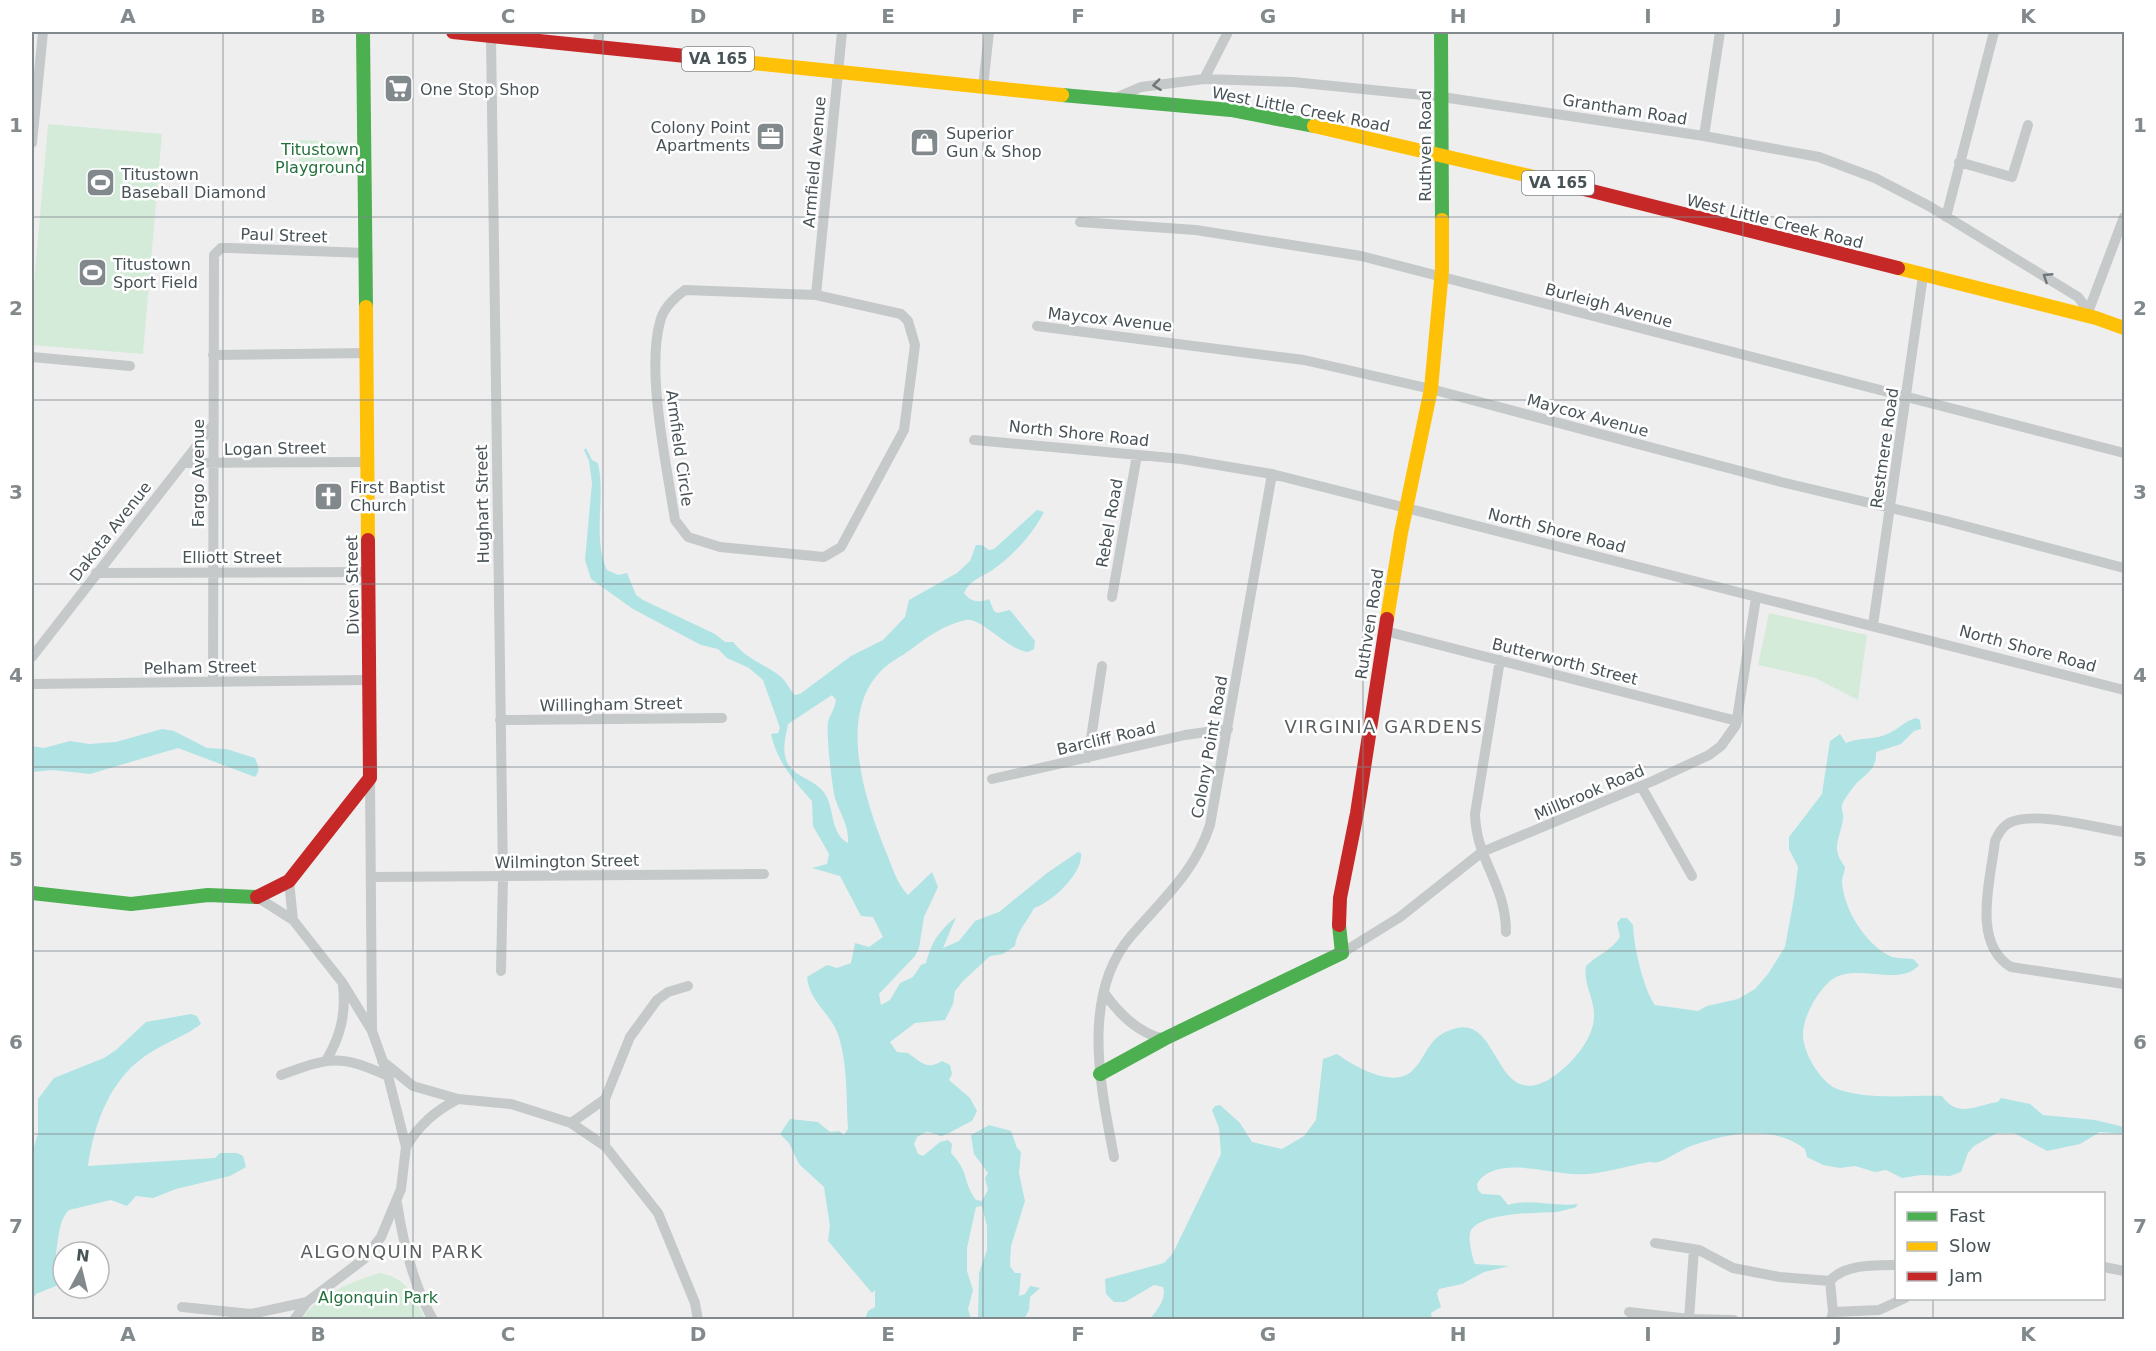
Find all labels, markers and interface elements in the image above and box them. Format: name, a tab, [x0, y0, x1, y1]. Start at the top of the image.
text: A	[120, 4, 136, 28]
text: B	[310, 4, 326, 28]
text: C	[501, 4, 515, 28]
text: D	[690, 4, 706, 28]
text: E	[881, 4, 895, 28]
text: F	[1071, 4, 1085, 28]
text: G	[1260, 4, 1276, 28]
text: H	[1450, 4, 1466, 28]
text: I	[1644, 4, 1652, 28]
text: J	[1832, 4, 1842, 28]
text: K	[2020, 4, 2037, 28]
road number: VA 165	[682, 47, 754, 71]
supermarket icon: One Stop Shop	[383, 73, 415, 105]
one-way arrow	[1153, 78, 1162, 91]
place label: One Stop Shop	[420, 80, 539, 99]
street label: West Little Creek Road	[1210, 83, 1392, 136]
street label: Ruthven Road	[1416, 90, 1435, 202]
street label: Grantham Road	[1561, 90, 1689, 129]
street label: Armfield Avenue	[799, 96, 830, 229]
text: 1	[9, 113, 23, 137]
text: 1	[2133, 113, 2147, 137]
place label: Colony Point Apartments	[650, 118, 750, 155]
office icon: Colony Point Apartments	[755, 120, 787, 152]
place label: Superior Gun & Shop	[946, 124, 1042, 161]
shop icon: Superior Gun & Shop	[909, 126, 941, 158]
park label: Titustown Playground	[275, 140, 365, 177]
place label: Titustown Baseball Diamond	[120, 165, 266, 202]
sports icon: Titustown Baseball Diamond	[84, 167, 116, 199]
road number: VA 165	[1522, 171, 1594, 195]
street label: West Little Creek Road	[1685, 190, 1865, 253]
street label: Paul Street	[240, 224, 328, 247]
place label: Titustown Sport Field	[112, 255, 198, 292]
sports icon: Titustown Sport Field	[76, 257, 108, 289]
one-way arrow	[2042, 273, 2053, 284]
street label: Burleigh Avenue	[1543, 279, 1675, 332]
text: 2	[9, 296, 23, 320]
text: 2	[2133, 296, 2147, 320]
street label: Maycox Avenue	[1047, 304, 1173, 335]
street label: Restmere Road	[1867, 387, 1902, 510]
street label: Armfield Circle	[662, 389, 697, 508]
street label: Maycox Avenue	[1525, 390, 1651, 441]
street label: North Shore Road	[1008, 417, 1150, 450]
street label: Fargo Avenue	[189, 419, 208, 527]
street label: Logan Street	[224, 438, 326, 459]
street label: Hughart Street	[472, 444, 493, 564]
street label: Rebel Road	[1092, 477, 1127, 569]
street label: Dakota Avenue	[66, 478, 155, 585]
place label: First Baptist Church	[350, 478, 445, 515]
text: 3	[9, 480, 23, 504]
church icon: First Baptist Church	[313, 480, 345, 512]
text: 3	[2133, 480, 2147, 504]
street label: North Shore Road	[1486, 504, 1628, 557]
street label: Diven Street	[342, 535, 363, 635]
street label: Elliott Street	[182, 548, 282, 567]
street label: Ruthven Road	[1351, 567, 1388, 681]
street label: North Shore Road	[1957, 621, 2099, 676]
street label: Butterworth Street	[1490, 634, 1640, 689]
street label: Pelham Street	[144, 657, 256, 678]
text: 4	[9, 663, 23, 687]
text: 4	[2133, 663, 2147, 687]
street label: Colony Point Road	[1188, 674, 1231, 820]
street label: Willingham Street	[539, 694, 683, 715]
district label: VIRGINIA GARDENS	[1284, 716, 1484, 737]
street label: Barcliff Road	[1055, 718, 1157, 759]
street label: Millbrook Road	[1531, 761, 1647, 824]
text: 5	[9, 847, 23, 871]
text: 5	[2133, 847, 2147, 871]
street label: Wilmington Street	[495, 851, 639, 872]
text: 6	[9, 1030, 23, 1054]
text: 6	[2133, 1030, 2147, 1054]
legend	[1895, 1192, 2105, 1300]
text: Fast	[1949, 1205, 1985, 1226]
text: 7	[9, 1214, 23, 1238]
text: 7	[2133, 1214, 2147, 1238]
text: Slow	[1949, 1235, 1991, 1256]
north arrow	[51, 1240, 111, 1300]
district label: ALGONQUIN PARK	[300, 1241, 484, 1262]
text: N	[75, 1245, 91, 1266]
text: Jam	[1948, 1265, 1983, 1286]
park label: Algonquin Park	[318, 1288, 439, 1307]
text: A	[120, 1322, 136, 1346]
text: B	[310, 1322, 326, 1346]
text: C	[501, 1322, 515, 1346]
text: D	[690, 1322, 706, 1346]
text: E	[881, 1322, 895, 1346]
text: F	[1071, 1322, 1085, 1346]
text: G	[1260, 1322, 1276, 1346]
text: H	[1450, 1322, 1466, 1346]
text: I	[1644, 1322, 1652, 1346]
text: J	[1832, 1322, 1842, 1346]
text: K	[2020, 1322, 2037, 1346]

